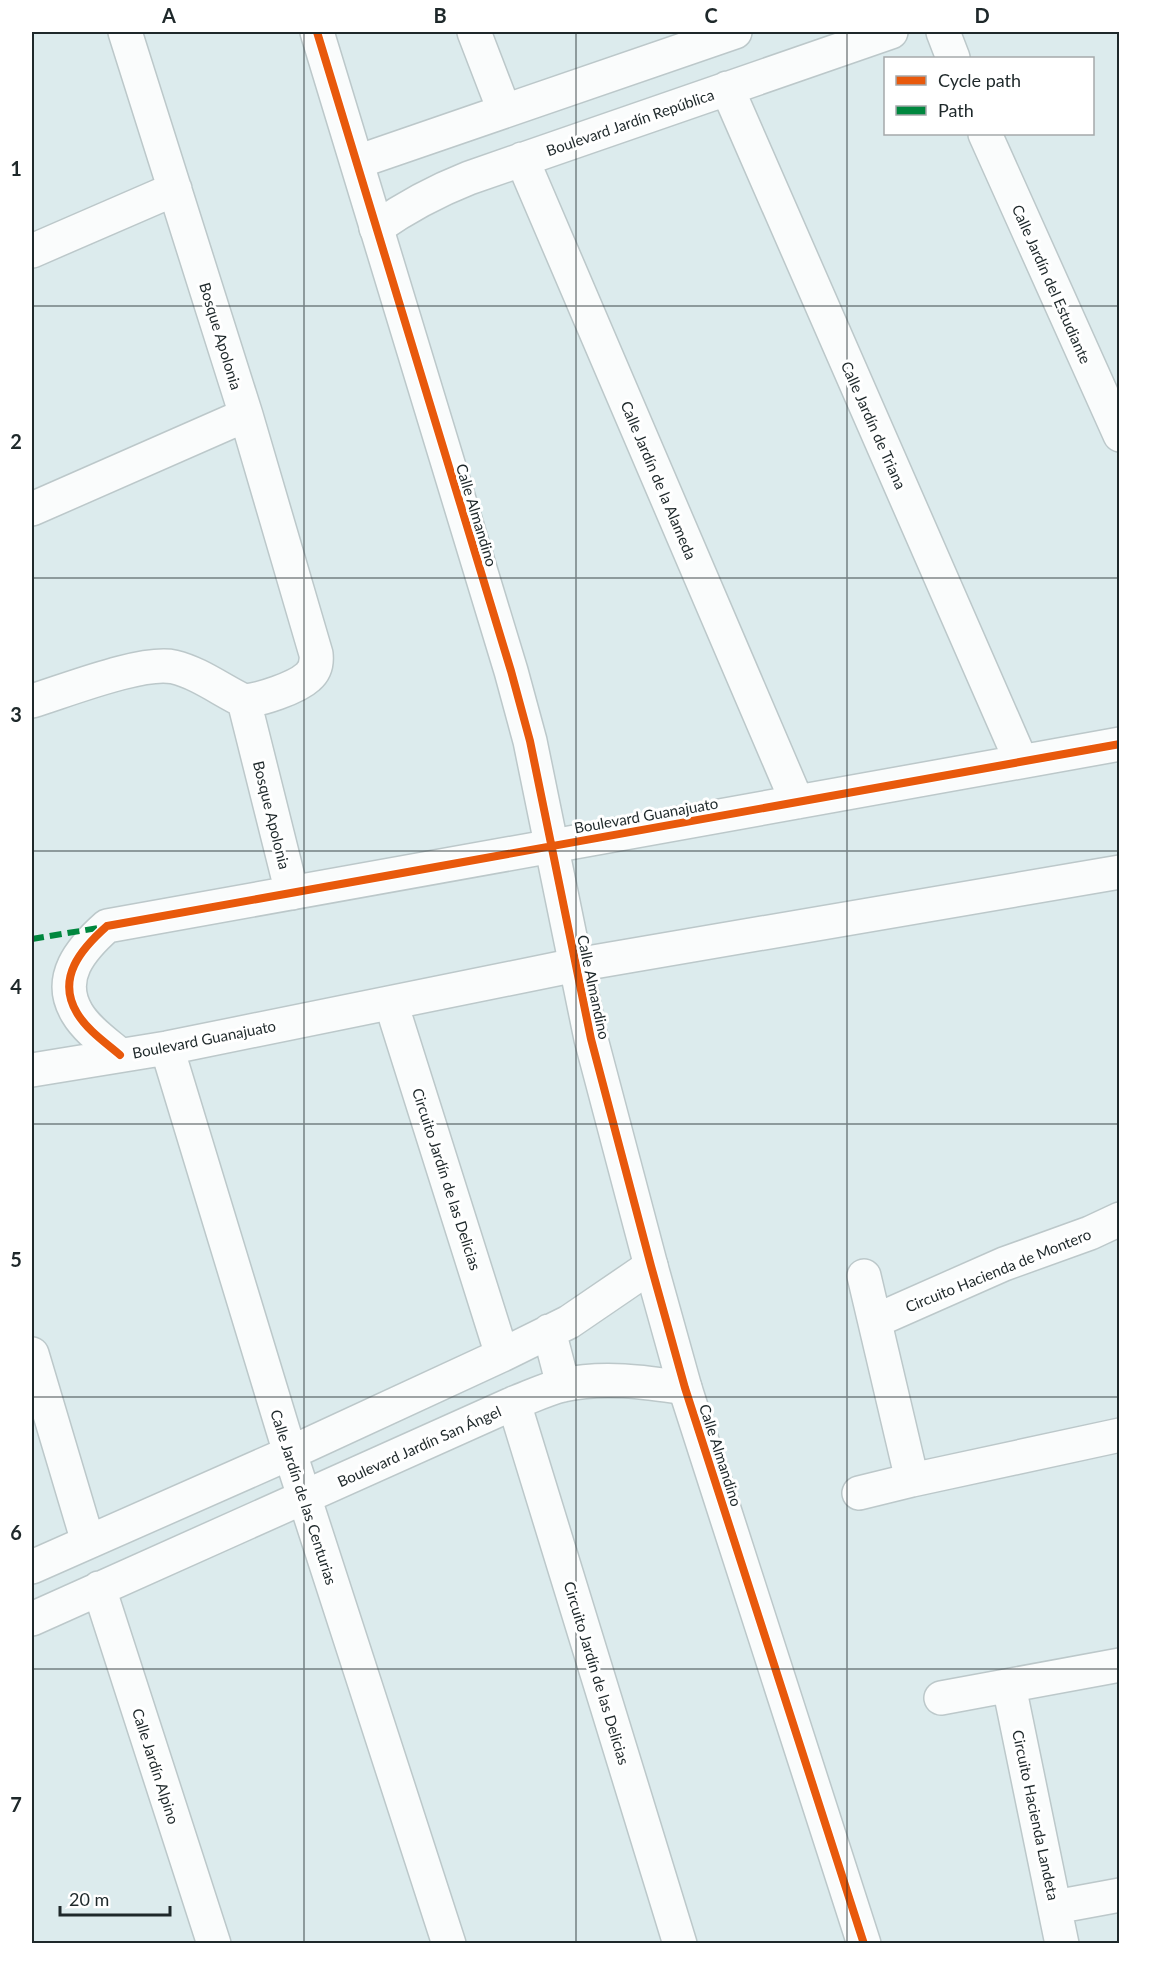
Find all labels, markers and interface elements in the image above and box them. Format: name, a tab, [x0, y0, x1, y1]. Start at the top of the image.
text: A	[161, 3, 176, 27]
text: B	[433, 3, 447, 27]
text: C	[704, 3, 718, 27]
text: D	[974, 3, 990, 27]
legend	[884, 57, 1094, 135]
text: Cycle path	[938, 69, 1021, 91]
street label: Boulevard Jardín República	[544, 85, 716, 159]
text: Path	[938, 99, 974, 121]
text: 1	[10, 156, 22, 180]
street label: Calle Jardín del Estudiante	[1009, 202, 1095, 366]
street label: Bosque Apolonia	[196, 280, 246, 392]
street label: Calle Jardín de Triana	[838, 358, 910, 492]
street label: Calle Jardín de la Alameda	[617, 398, 701, 562]
text: 2	[10, 429, 22, 453]
street label: Calle Almandino	[453, 461, 501, 569]
text: 3	[10, 702, 22, 726]
street label: Bosque Apolonia	[250, 759, 294, 871]
street label: Boulevard Guanajuato	[573, 793, 719, 837]
street label: Calle Almandino	[574, 933, 614, 1041]
text: 4	[10, 974, 22, 998]
street label: Boulevard Guanajuato	[131, 1016, 277, 1062]
street label: Circuito Jardín de las Delicias	[409, 1086, 485, 1272]
street label: Circuito Hacienda de Montero	[903, 1224, 1093, 1316]
text: 5	[10, 1247, 22, 1271]
street label: Boulevard Jardín San Ángel	[334, 1402, 504, 1490]
street label: Calle Almandino	[696, 1402, 746, 1508]
street label: Calle Jardín de las Centurias	[267, 1407, 341, 1587]
text: 6	[10, 1520, 22, 1544]
street label: Circuito Jardín de las Delicias	[561, 1579, 633, 1767]
street label: Calle Jardín Alpino	[129, 1706, 183, 1826]
street label: Circuito Hacienda Landeta	[1009, 1728, 1063, 1902]
text: 7	[10, 1792, 22, 1816]
scale bar	[60, 1879, 170, 1917]
text: 20 m	[69, 1888, 109, 1910]

